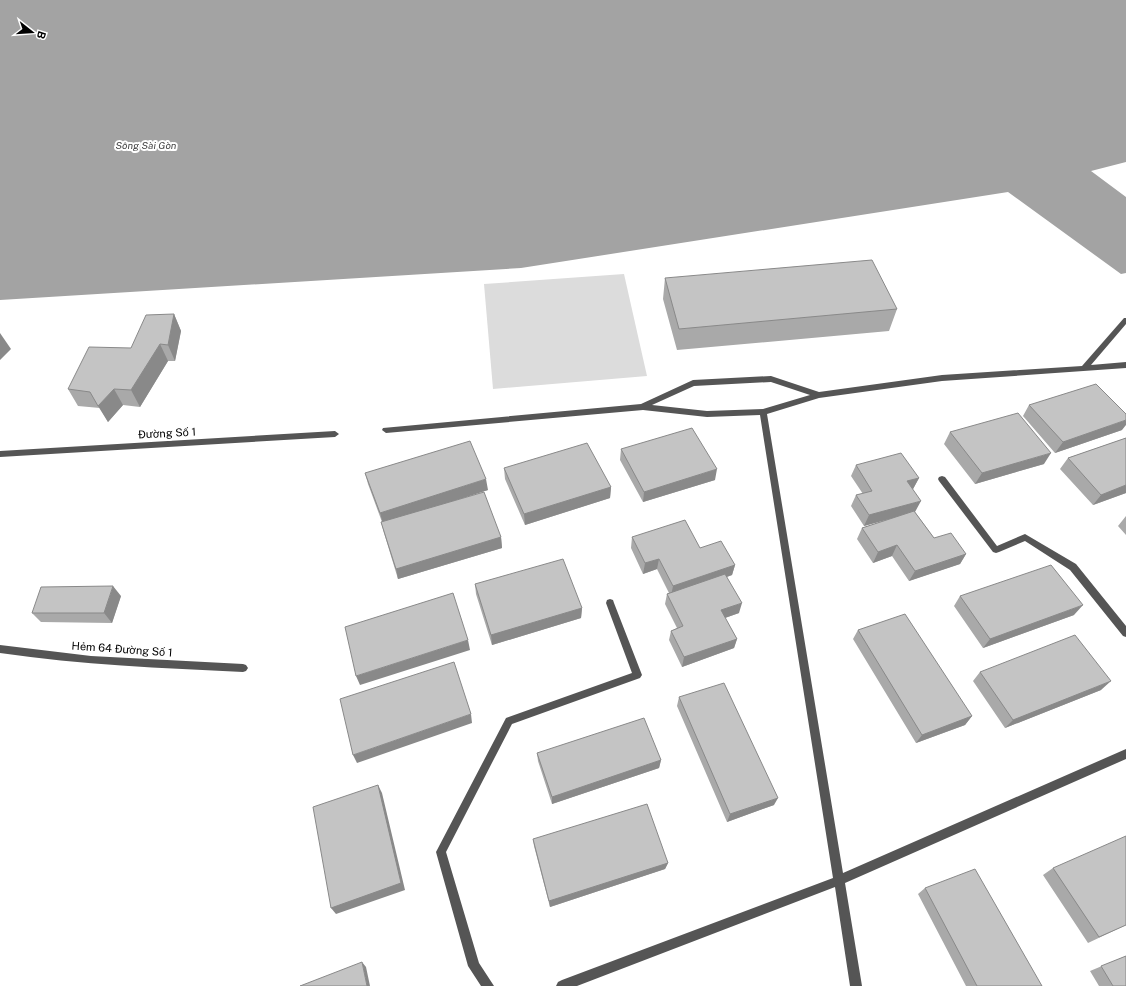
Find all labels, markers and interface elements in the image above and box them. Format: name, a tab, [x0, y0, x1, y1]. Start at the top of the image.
north arrow	[12, 12, 52, 52]
text: B	[35, 30, 48, 41]
water label: Sông Sài Gòn	[116, 139, 177, 151]
street label: Đường Số 1	[138, 425, 196, 441]
street label: Hẻm 64 Đường Số 1	[71, 639, 173, 659]

